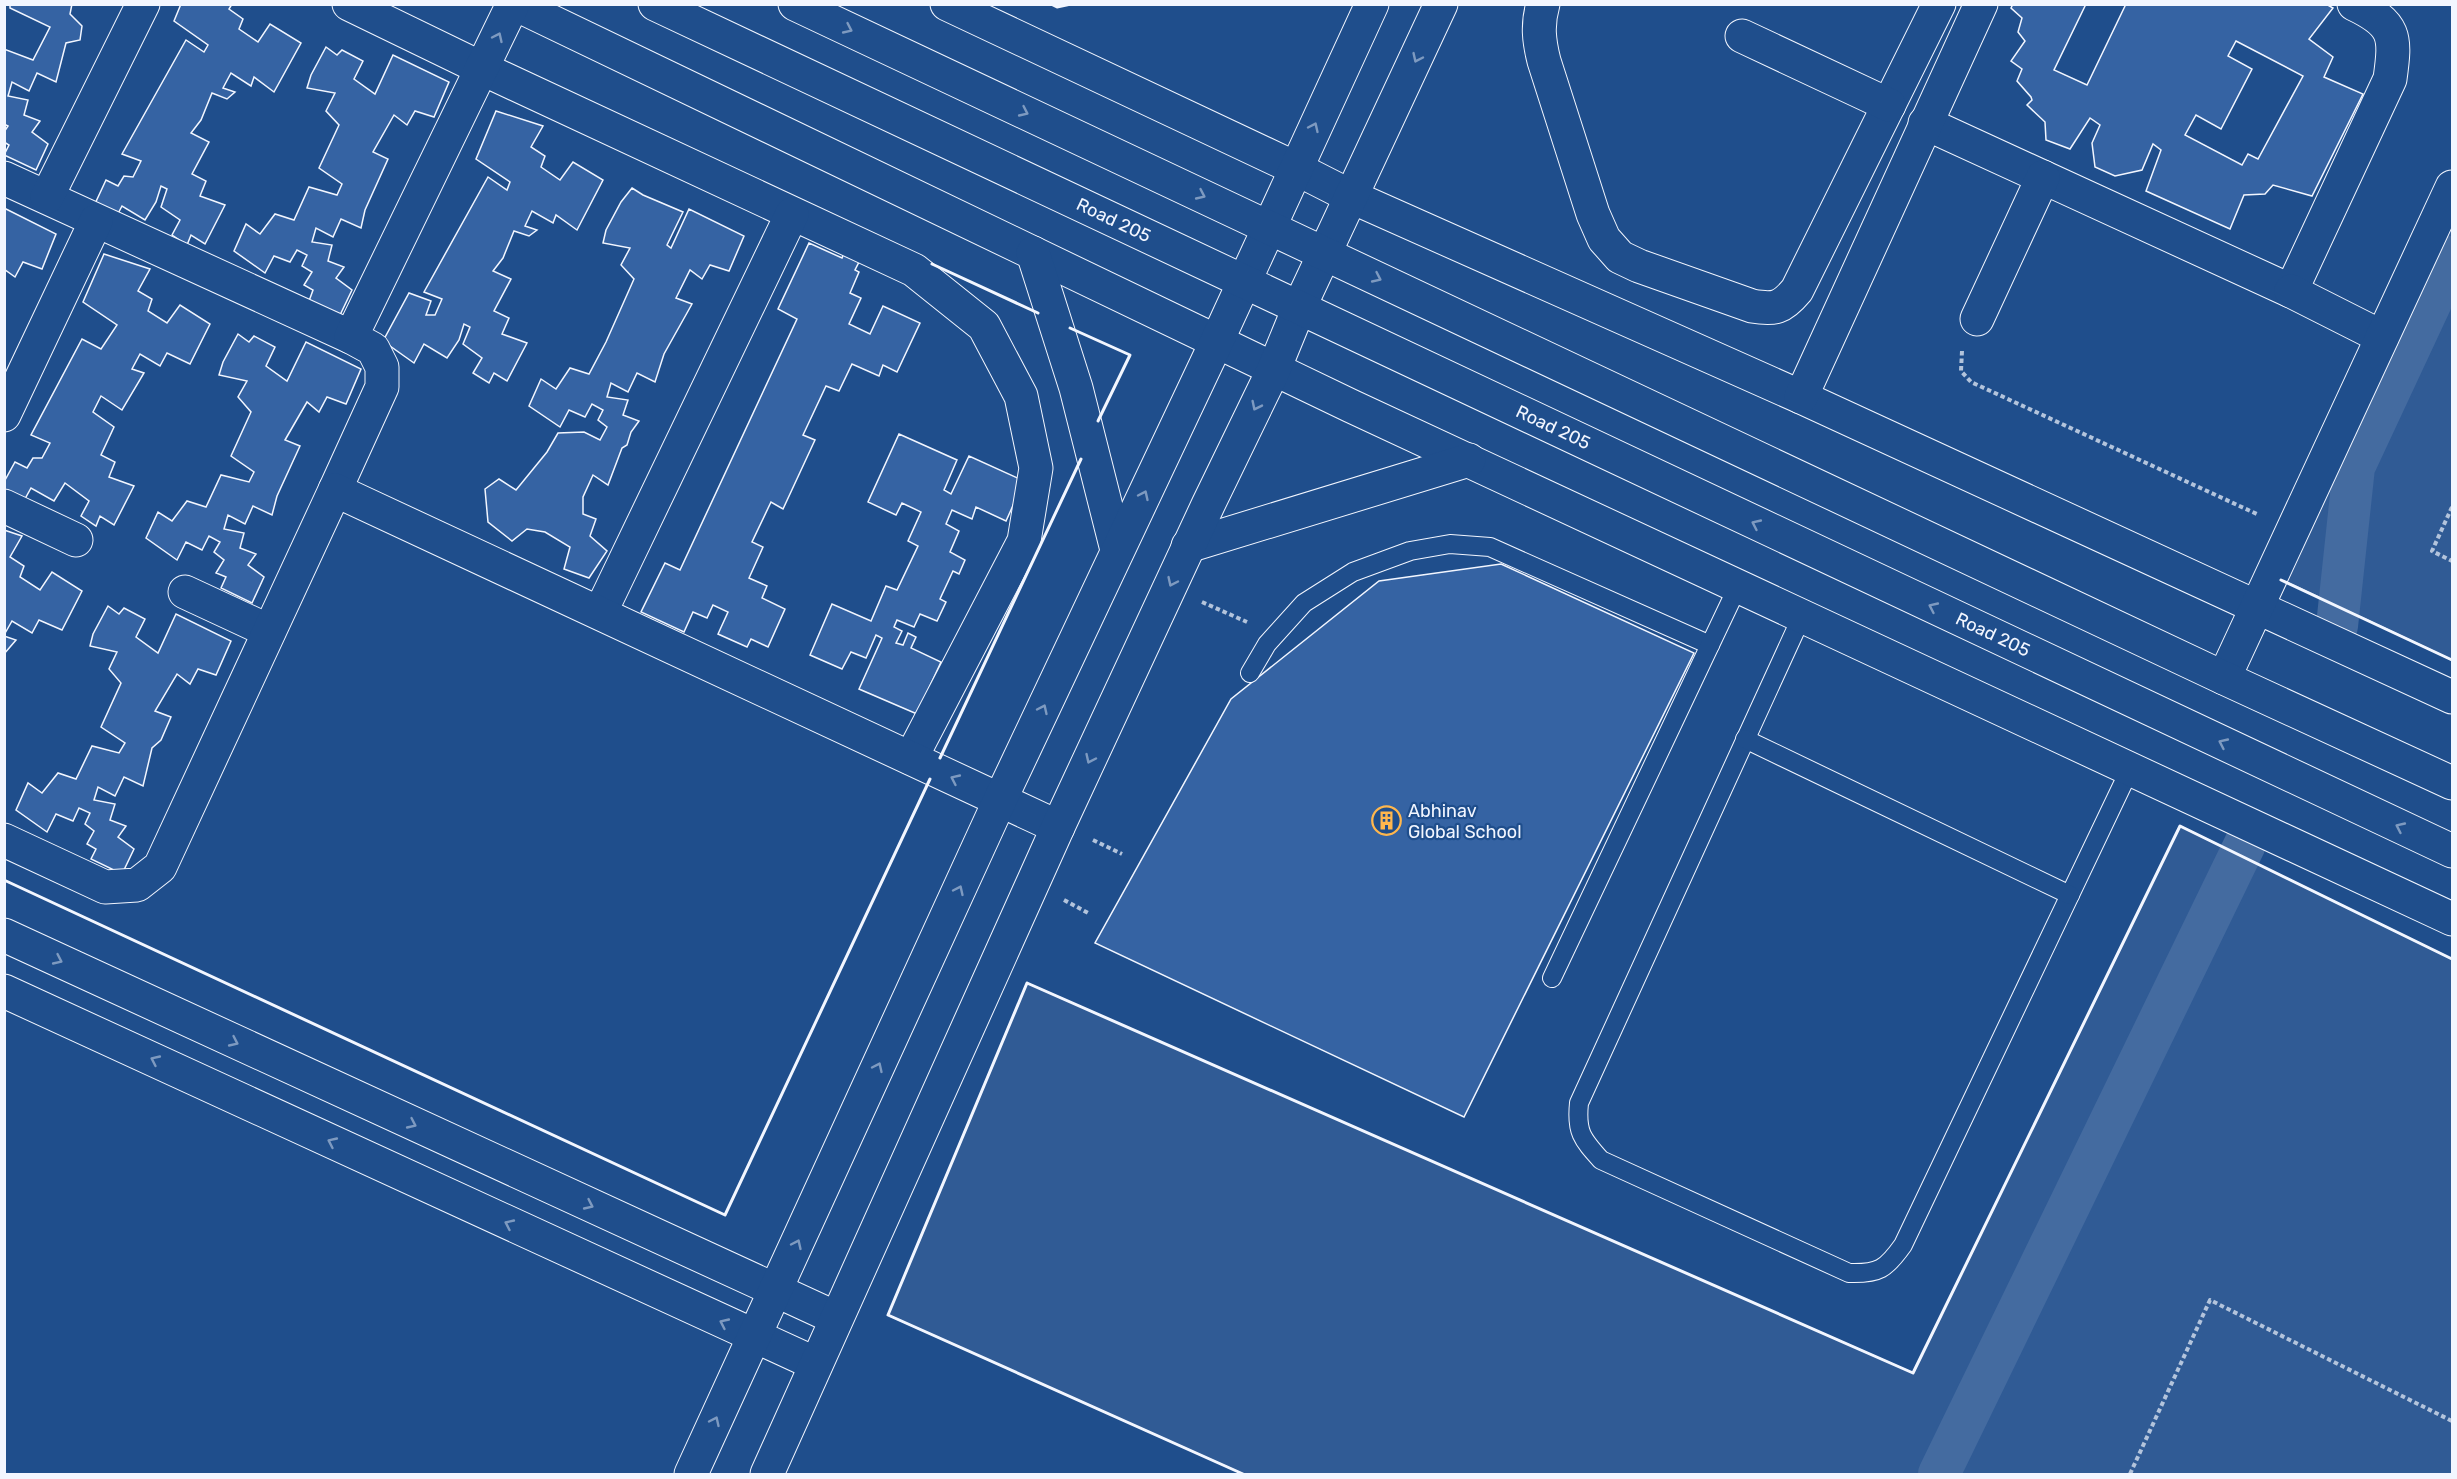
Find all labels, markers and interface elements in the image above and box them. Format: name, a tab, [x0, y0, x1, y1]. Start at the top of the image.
one-way arrow	[841, 22, 852, 34]
one-way arrow	[491, 32, 503, 43]
one-way arrow	[1412, 51, 1424, 62]
one-way arrow	[1018, 105, 1029, 117]
one-way arrow	[1307, 123, 1319, 134]
one-way arrow	[1194, 188, 1205, 200]
street label: Road 205	[1073, 193, 1154, 247]
one-way arrow	[1371, 270, 1382, 282]
one-way arrow	[1252, 400, 1263, 411]
street label: Road 205	[1512, 400, 1594, 454]
one-way arrow	[1136, 490, 1148, 501]
one-way arrow	[1752, 519, 1763, 531]
one-way arrow	[1167, 576, 1179, 587]
one-way arrow	[1928, 602, 1939, 614]
street label: Road 205	[1952, 608, 2034, 662]
one-way arrow	[1035, 705, 1047, 716]
one-way arrow	[2219, 739, 2230, 751]
one-way arrow	[1085, 752, 1097, 763]
one-way arrow	[951, 775, 962, 787]
place label: Abhinav Global School	[1408, 800, 1522, 843]
building icon: Abhinav Global School	[1371, 805, 1403, 837]
one-way arrow	[2395, 822, 2406, 834]
one-way arrow	[952, 885, 964, 896]
one-way arrow	[51, 953, 62, 965]
one-way arrow	[228, 1035, 239, 1047]
one-way arrow	[151, 1056, 162, 1068]
one-way arrow	[871, 1062, 883, 1073]
one-way arrow	[405, 1116, 416, 1128]
one-way arrow	[328, 1138, 339, 1150]
one-way arrow	[582, 1198, 593, 1210]
one-way arrow	[505, 1219, 516, 1231]
one-way arrow	[789, 1240, 801, 1251]
one-way arrow	[720, 1318, 731, 1330]
one-way arrow	[708, 1417, 720, 1428]

